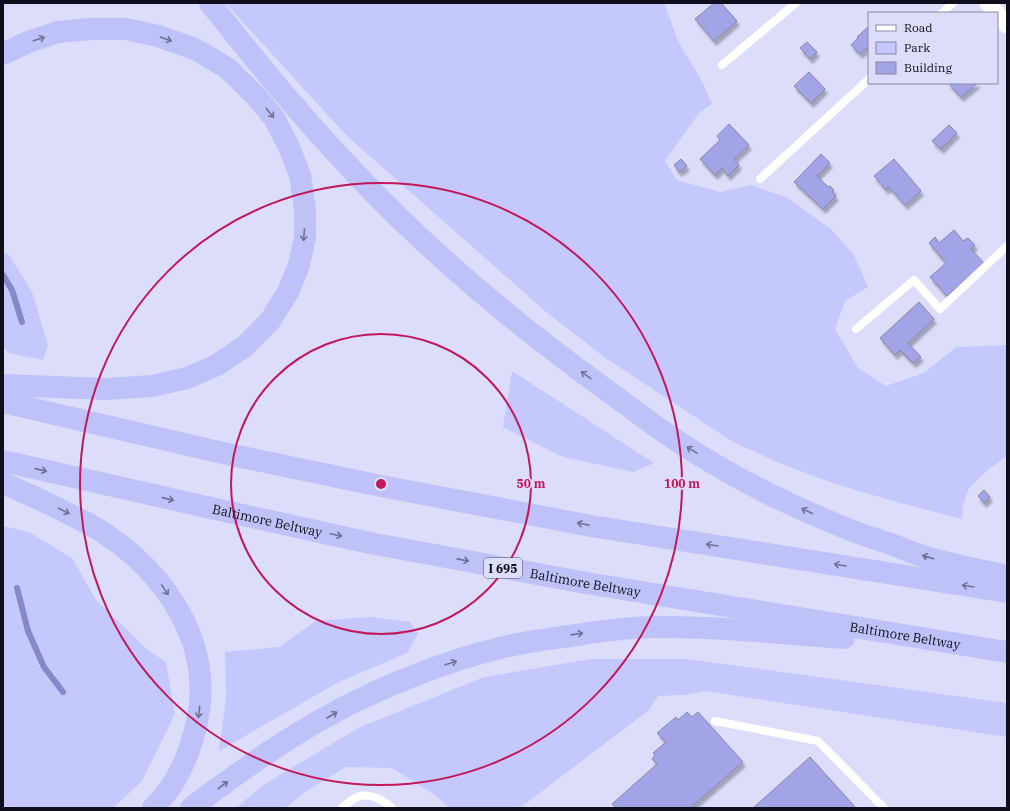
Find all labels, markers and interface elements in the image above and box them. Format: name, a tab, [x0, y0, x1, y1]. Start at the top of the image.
legend	[868, 12, 998, 84]
text: Road	[904, 20, 933, 35]
one-way arrow	[32, 34, 44, 42]
one-way arrow	[160, 35, 172, 43]
text: Park	[904, 40, 930, 55]
text: Building	[904, 60, 952, 75]
one-way arrow	[265, 108, 274, 118]
one-way arrow	[301, 228, 308, 241]
one-way arrow	[580, 371, 591, 379]
one-way arrow	[686, 446, 698, 454]
one-way arrow	[34, 466, 47, 474]
text: 50 m	[517, 476, 546, 491]
text: 100 m	[664, 476, 700, 491]
centre of rings	[374, 477, 388, 491]
one-way arrow	[161, 495, 174, 503]
street label: Baltimore Beltway	[211, 500, 324, 541]
one-way arrow	[801, 507, 813, 514]
one-way arrow	[58, 508, 70, 516]
one-way arrow	[577, 520, 590, 528]
one-way arrow	[329, 532, 342, 540]
one-way arrow	[706, 541, 719, 549]
one-way arrow	[922, 553, 935, 560]
one-way arrow	[456, 557, 469, 565]
road number: I 695	[484, 558, 522, 578]
one-way arrow	[834, 561, 847, 569]
street label: Baltimore Beltway	[529, 564, 642, 600]
one-way arrow	[962, 582, 975, 590]
one-way arrow	[162, 584, 170, 596]
street label: Baltimore Beltway	[848, 618, 962, 653]
one-way arrow	[571, 630, 584, 638]
one-way arrow	[444, 659, 457, 666]
one-way arrow	[195, 705, 203, 718]
one-way arrow	[326, 710, 338, 718]
one-way arrow	[217, 781, 228, 789]

